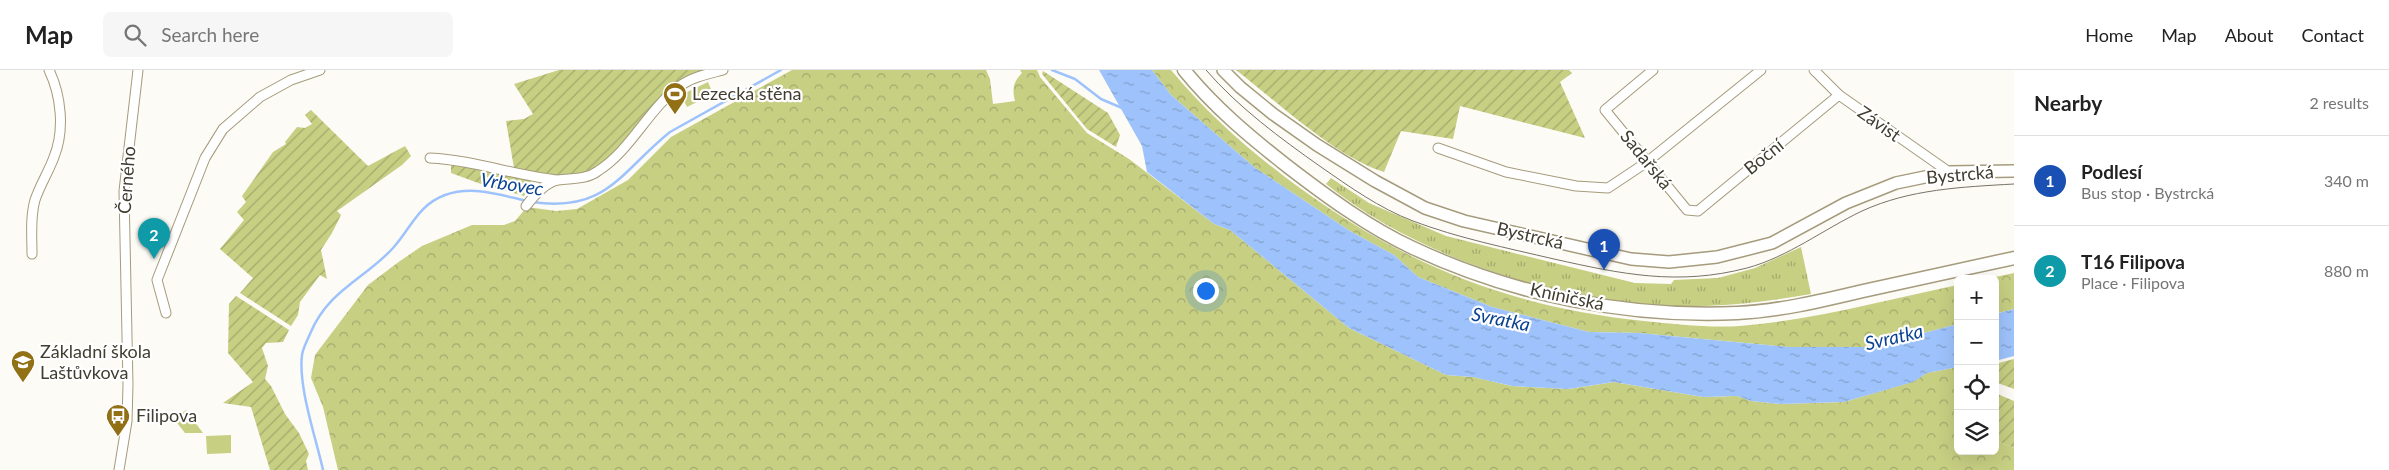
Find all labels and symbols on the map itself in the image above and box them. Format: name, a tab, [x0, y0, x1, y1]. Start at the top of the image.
sports icon: Lezecká stěna	[662, 81, 688, 115]
place label: Lezecká stěna	[692, 82, 802, 104]
street label: Závist	[1854, 101, 1906, 146]
street label: Sadařská	[1616, 125, 1677, 193]
street label: Boční	[1739, 133, 1788, 179]
street label: Černého	[113, 145, 139, 214]
street label: Bystrcká	[1925, 160, 1995, 188]
water label: Vrbovec	[479, 167, 546, 200]
street label: Bystrcká	[1495, 217, 1566, 253]
pin: 2	[138, 218, 170, 259]
pin: 1	[1588, 229, 1620, 270]
street label: Kníničská	[1528, 277, 1606, 315]
your location	[1193, 278, 1219, 304]
water label: Svratka	[1470, 302, 1532, 335]
water label: Svratka	[1863, 319, 1925, 354]
place label: Základní škola Laštůvkova	[40, 340, 151, 383]
school or university icon: Základní škola Laštůvkova	[10, 349, 36, 383]
bus stop icon: Filipova	[105, 403, 131, 437]
place label: Filipova	[136, 404, 197, 426]

